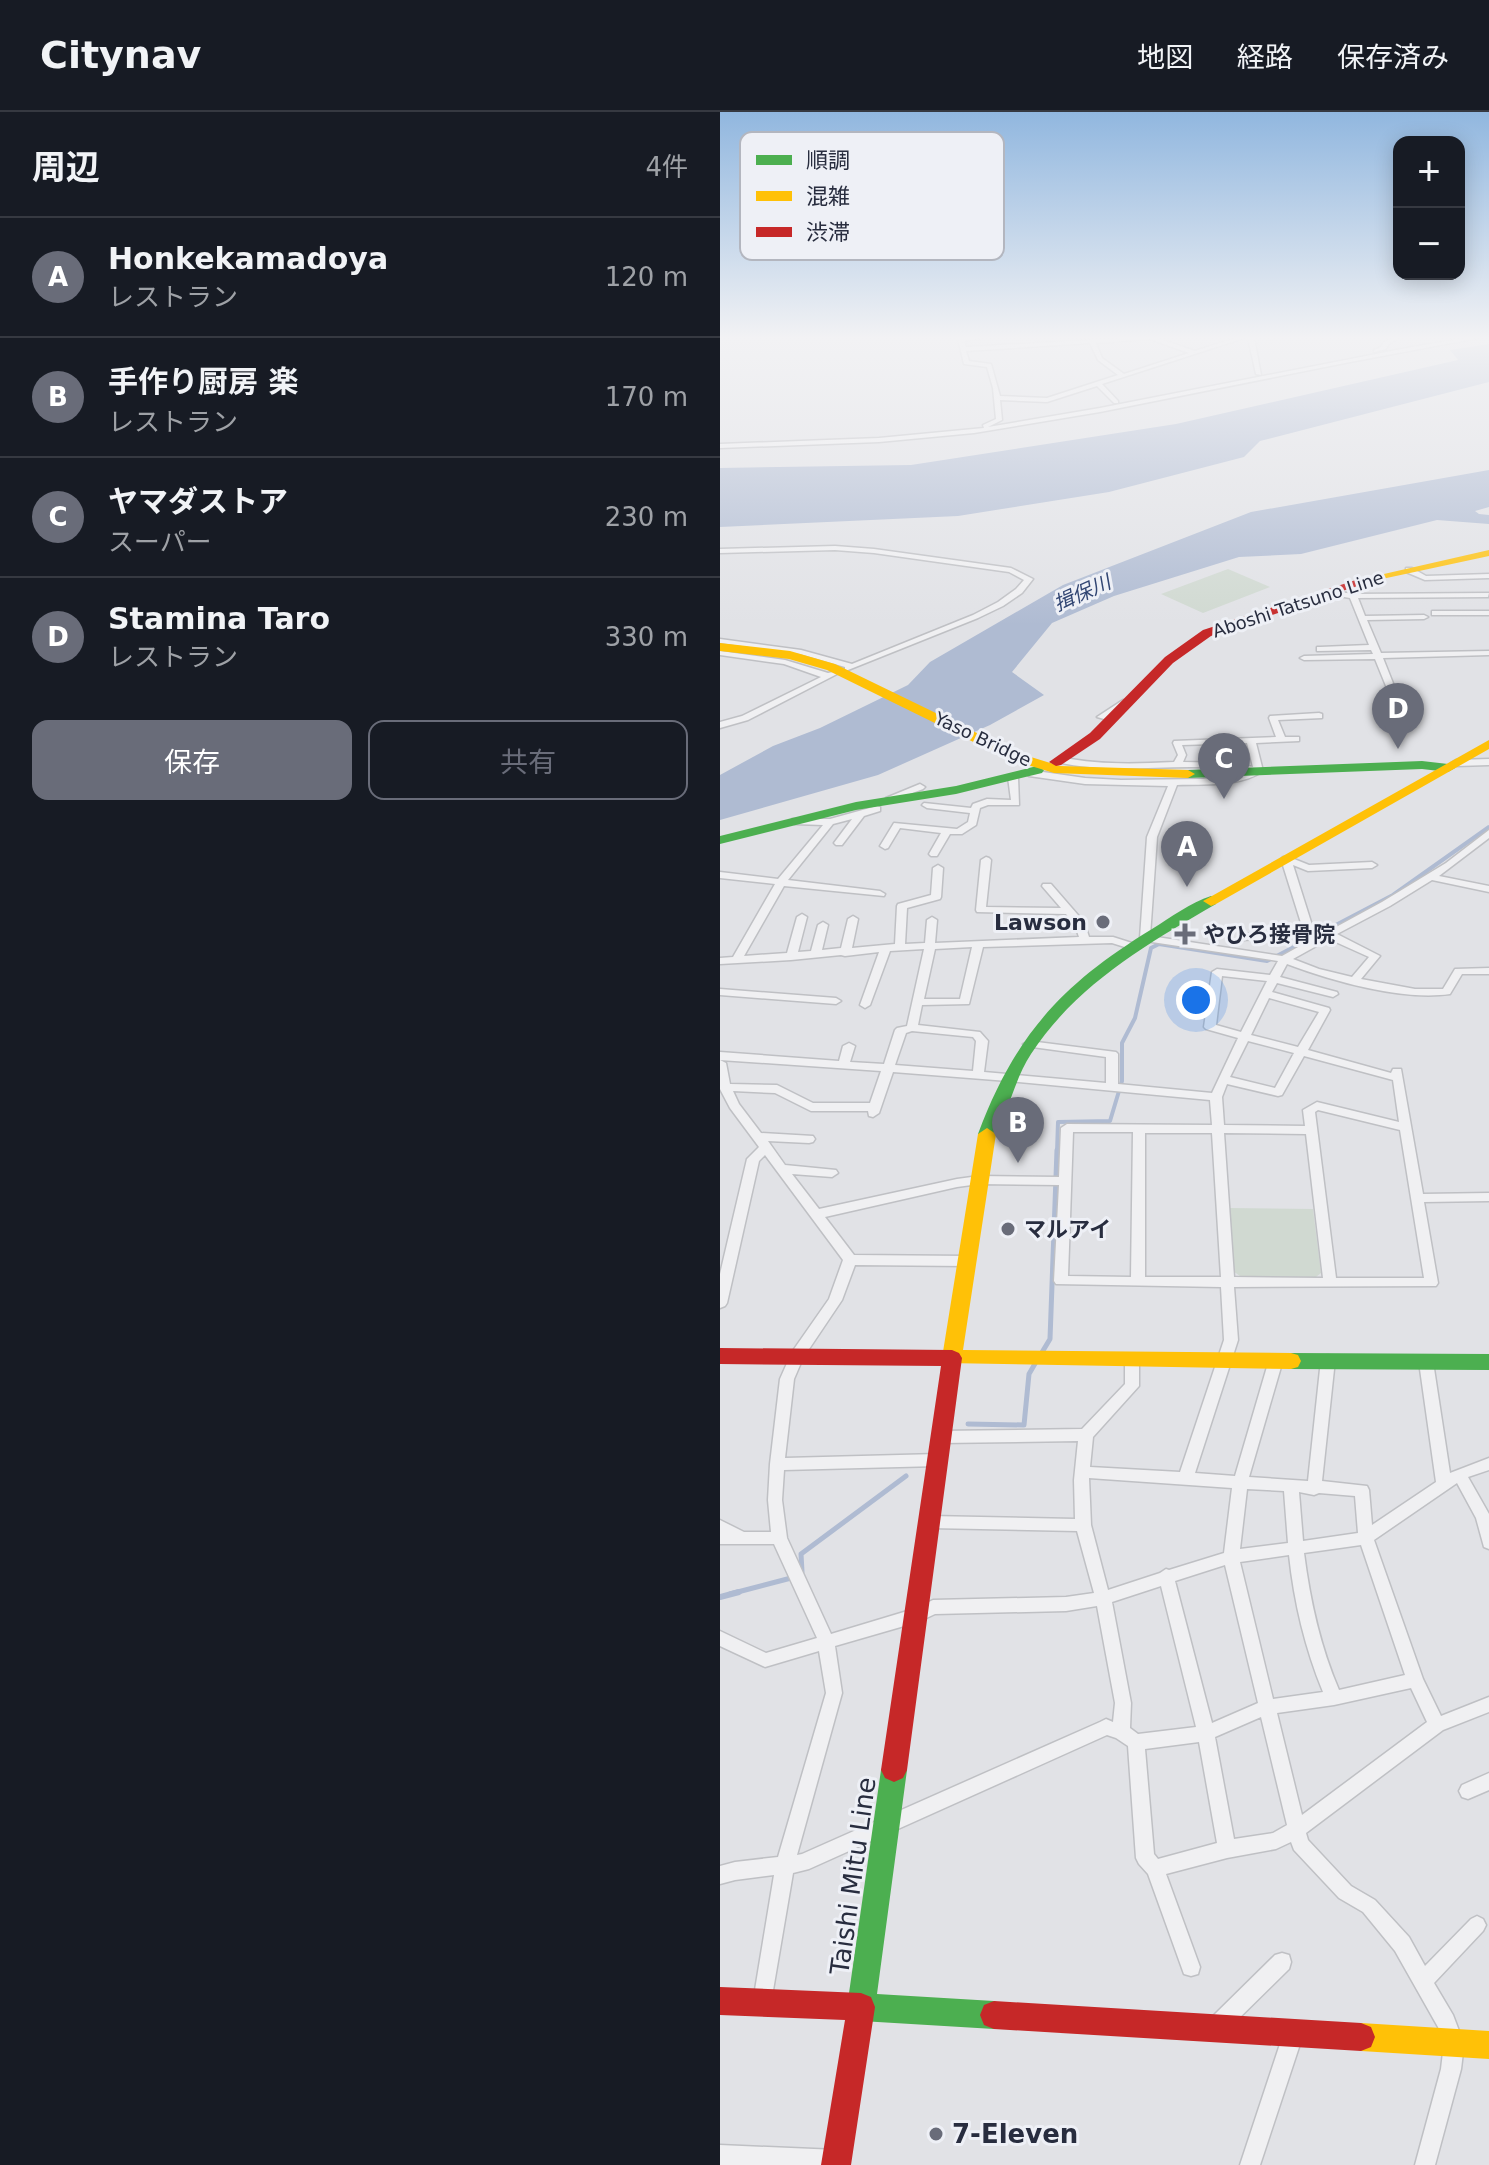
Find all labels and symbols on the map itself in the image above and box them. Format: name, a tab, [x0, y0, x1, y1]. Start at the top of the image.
legend	[740, 132, 1004, 260]
text: 順調	[806, 148, 850, 173]
text: 混雑	[806, 184, 850, 209]
text: 渋滞	[806, 220, 850, 245]
street label: Aboshi Tatsuno Line	[1210, 566, 1386, 642]
water label: 揖保川	[1050, 569, 1116, 616]
pin: D	[1372, 683, 1424, 749]
street label: Yaso Bridge	[930, 707, 1035, 771]
pin: C	[1198, 733, 1250, 799]
pin: A	[1161, 821, 1213, 887]
place label: Lawson	[994, 910, 1087, 935]
marker: Lawson	[1094, 913, 1112, 931]
place label: やひろ接骨院	[1203, 922, 1335, 947]
marker: やひろ接骨院	[1174, 923, 1196, 945]
your location	[1176, 980, 1216, 1020]
pin: B	[992, 1097, 1044, 1163]
place label: マルアイ	[1024, 1217, 1111, 1242]
marker: マルアイ	[999, 1220, 1017, 1238]
street label: Taishi Mitu Line	[824, 1775, 882, 1978]
place label: 7-Eleven	[952, 2119, 1078, 2149]
marker: 7-Eleven	[927, 2125, 945, 2143]

